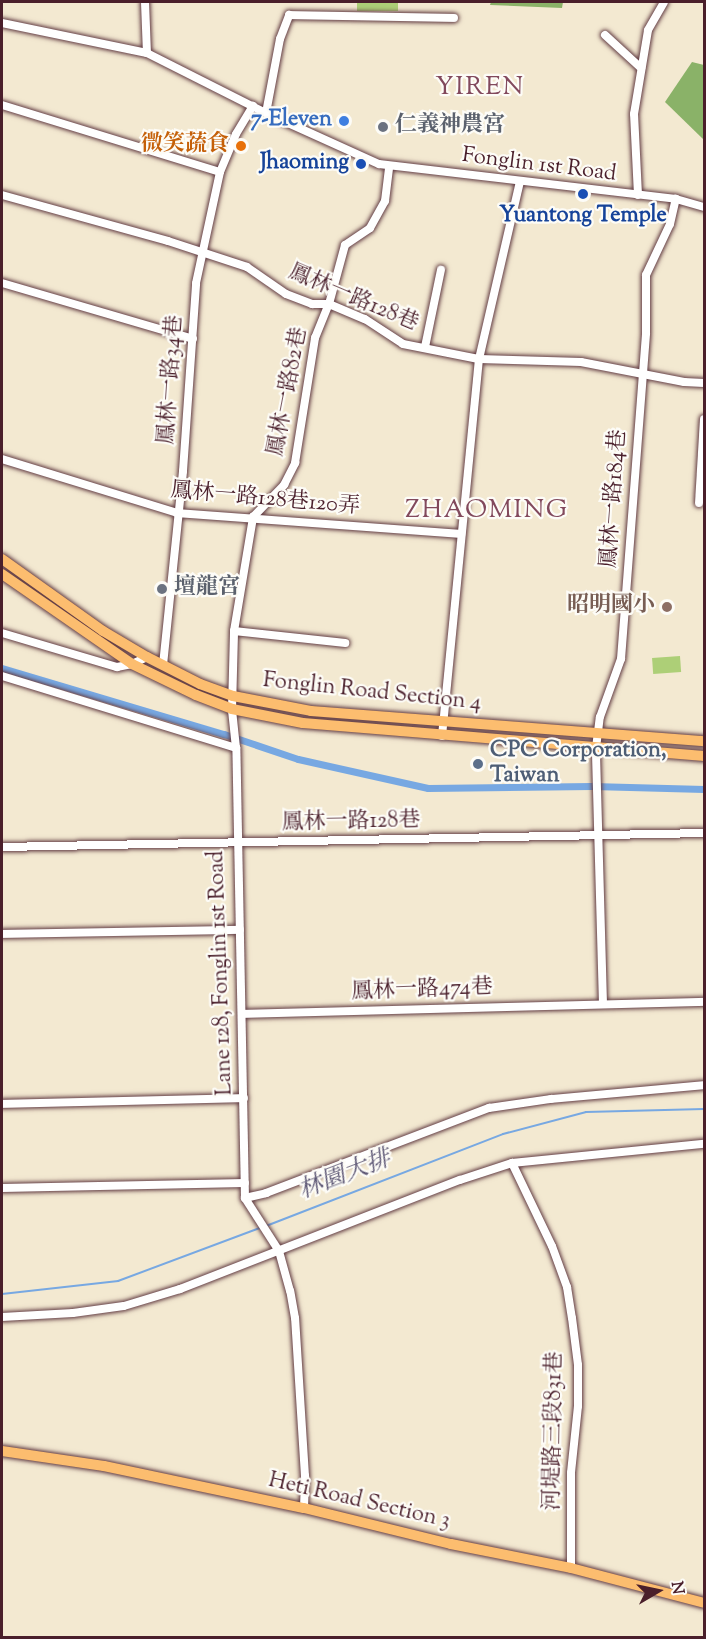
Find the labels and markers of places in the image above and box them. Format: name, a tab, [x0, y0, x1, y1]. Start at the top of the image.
place label: 7-Eleven	[251, 108, 332, 134]
marker: 7-Eleven	[337, 114, 351, 128]
place label: 仁義神農宮	[395, 114, 505, 140]
marker: 仁義神農宮	[376, 120, 390, 134]
place label: 微笑蔬食	[141, 133, 229, 159]
marker: 微笑蔬食	[234, 139, 248, 153]
place label: Jhaoming	[260, 151, 349, 177]
marker: Jhaoming	[354, 157, 368, 171]
marker: Yuantong Temple	[576, 187, 590, 201]
place label: Yuantong Temple	[499, 204, 667, 230]
place label: 壇龍宮	[174, 576, 240, 602]
marker: 壇龍宮	[155, 582, 169, 596]
place label: 昭明國小	[567, 594, 655, 620]
marker: 昭明國小	[660, 600, 674, 614]
place label: CPC Corporation, Taiwan	[490, 738, 667, 790]
marker: CPC Corporation, Taiwan	[471, 757, 485, 771]

